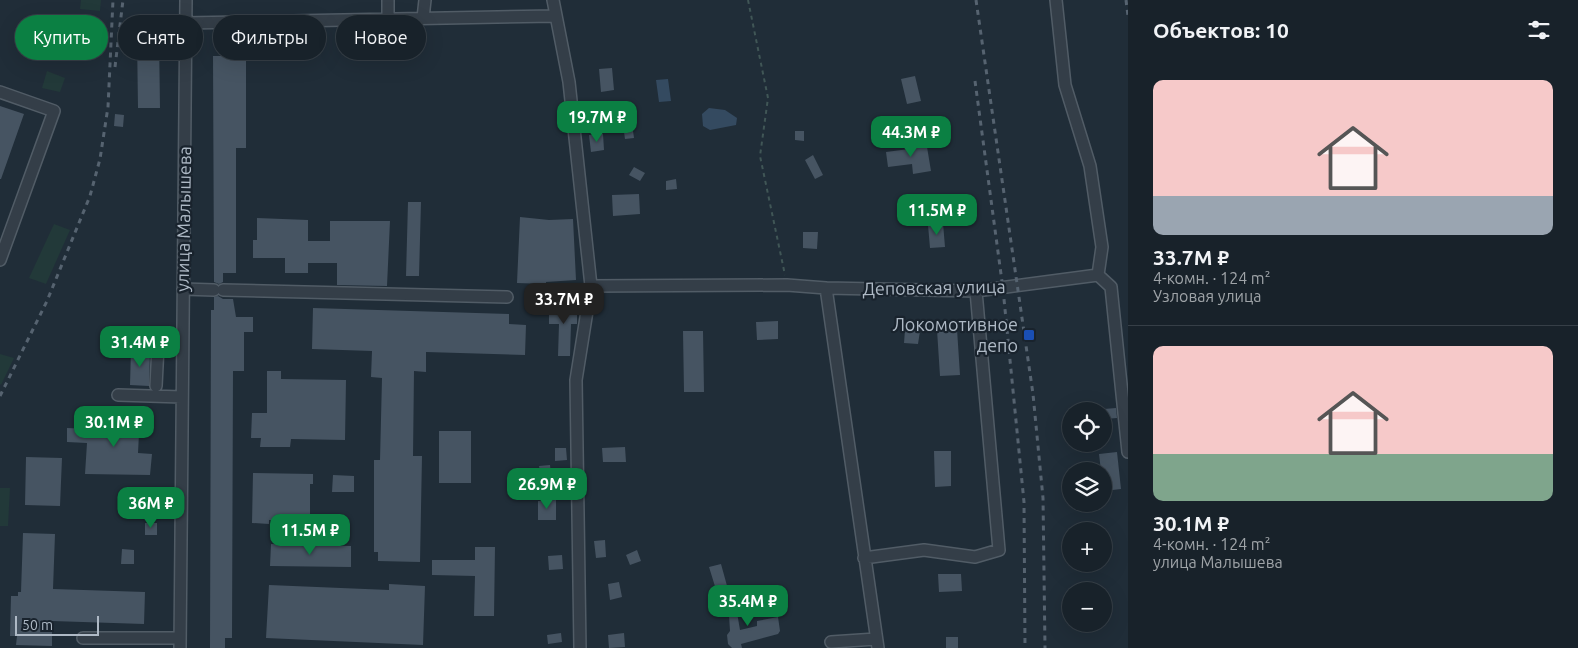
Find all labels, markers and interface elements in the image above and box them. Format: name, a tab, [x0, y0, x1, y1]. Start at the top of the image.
chip: Купить	[15, 15, 108, 60]
chip: Снять	[118, 15, 203, 60]
chip: Фильтры	[213, 15, 326, 60]
chip: Новое	[336, 15, 426, 60]
icon: filters	[1525, 16, 1553, 44]
text: Объектов: 10	[1153, 18, 1289, 42]
pin: 19.7M ₽	[551, 100, 643, 143]
text: 19.7M ₽	[568, 108, 626, 126]
icon: home	[1308, 113, 1398, 203]
pin: 44.3M ₽	[865, 116, 957, 158]
text: 44.3M ₽	[882, 123, 940, 141]
street label: улица Малышева	[172, 146, 194, 292]
pin: 11.5M ₽	[891, 194, 983, 236]
text: 11.5M ₽	[908, 201, 966, 219]
text: 33.7M ₽	[1153, 245, 1229, 269]
text: 4-комн. · 124 m²	[1153, 269, 1270, 287]
street label: Деповская улица	[862, 276, 1006, 298]
pin: 33.7M ₽	[518, 282, 610, 325]
text: Узловая улица	[1153, 287, 1262, 305]
text: 33.7M ₽	[535, 290, 593, 308]
place label: Локомотивное депо	[892, 314, 1018, 355]
pin: 31.4M ₽	[94, 326, 186, 368]
marker: Локомотивное депо	[1022, 328, 1036, 342]
text: 31.4M ₽	[111, 333, 169, 351]
icon: home	[1308, 378, 1398, 468]
map controls	[1062, 402, 1112, 632]
button: locate	[1062, 402, 1112, 452]
pin: 30.1M ₽	[68, 406, 160, 448]
text: 30.1M ₽	[85, 413, 143, 431]
button: layers	[1062, 462, 1112, 512]
pin: 26.9M ₽	[501, 468, 593, 510]
text: 26.9M ₽	[518, 475, 576, 493]
pin: 36M ₽	[116, 486, 186, 529]
text: 36M ₽	[128, 494, 174, 512]
text: 30.1M ₽	[1153, 511, 1229, 535]
pin: 11.5M ₽	[264, 514, 356, 556]
text: 11.5M ₽	[281, 521, 339, 539]
button: +	[1062, 522, 1112, 572]
text: 4-комн. · 124 m²	[1153, 535, 1270, 553]
text: улица Малышева	[1153, 553, 1283, 571]
button: −	[1062, 582, 1112, 632]
pin: 35.4M ₽	[702, 584, 794, 627]
text: 35.4M ₽	[719, 592, 777, 610]
scale bar	[15, 613, 99, 636]
text: 50 m	[22, 617, 53, 633]

